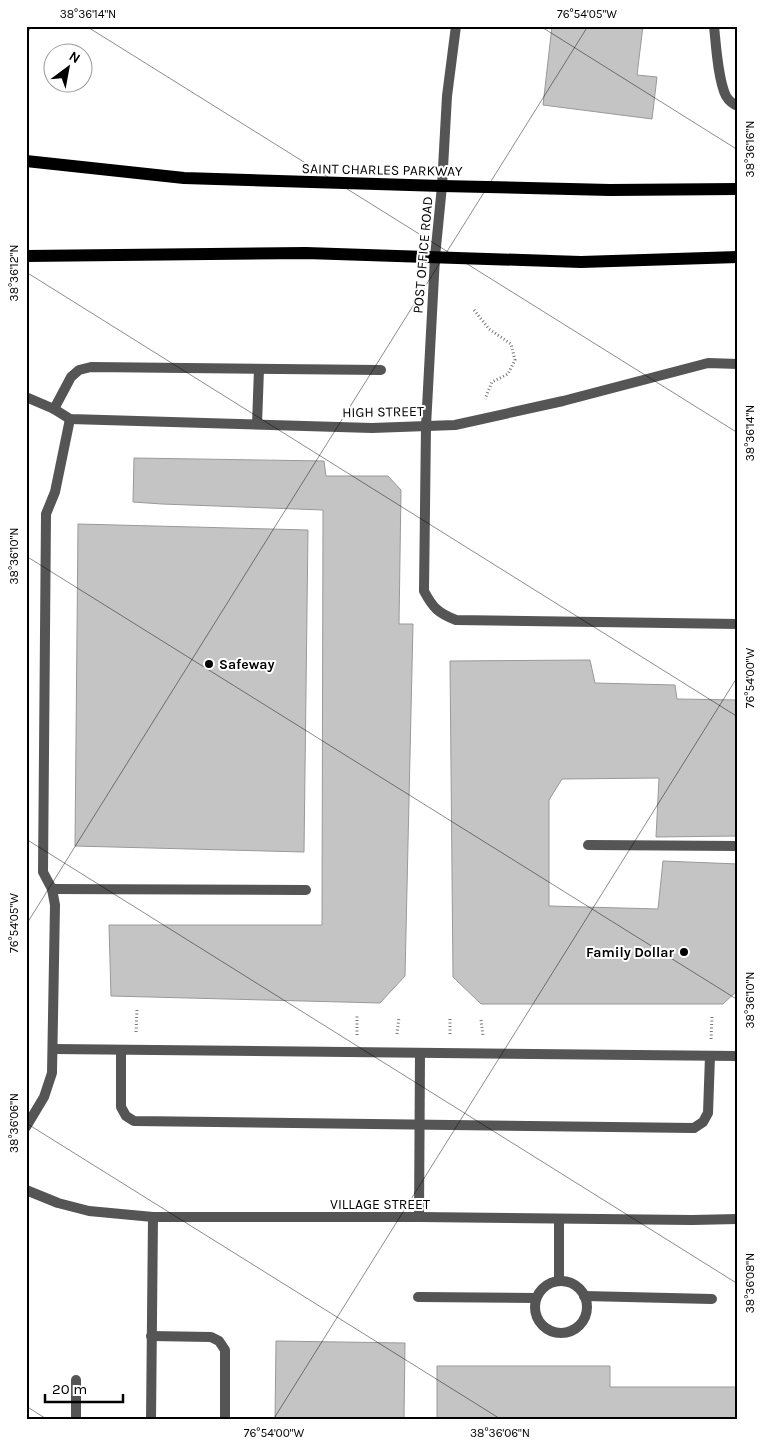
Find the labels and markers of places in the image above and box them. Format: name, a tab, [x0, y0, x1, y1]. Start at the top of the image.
place label: Safeway	[219, 656, 275, 673]
marker: Safeway	[203, 658, 215, 670]
place label: Family Dollar	[586, 944, 675, 961]
marker: Family Dollar	[678, 946, 690, 958]

